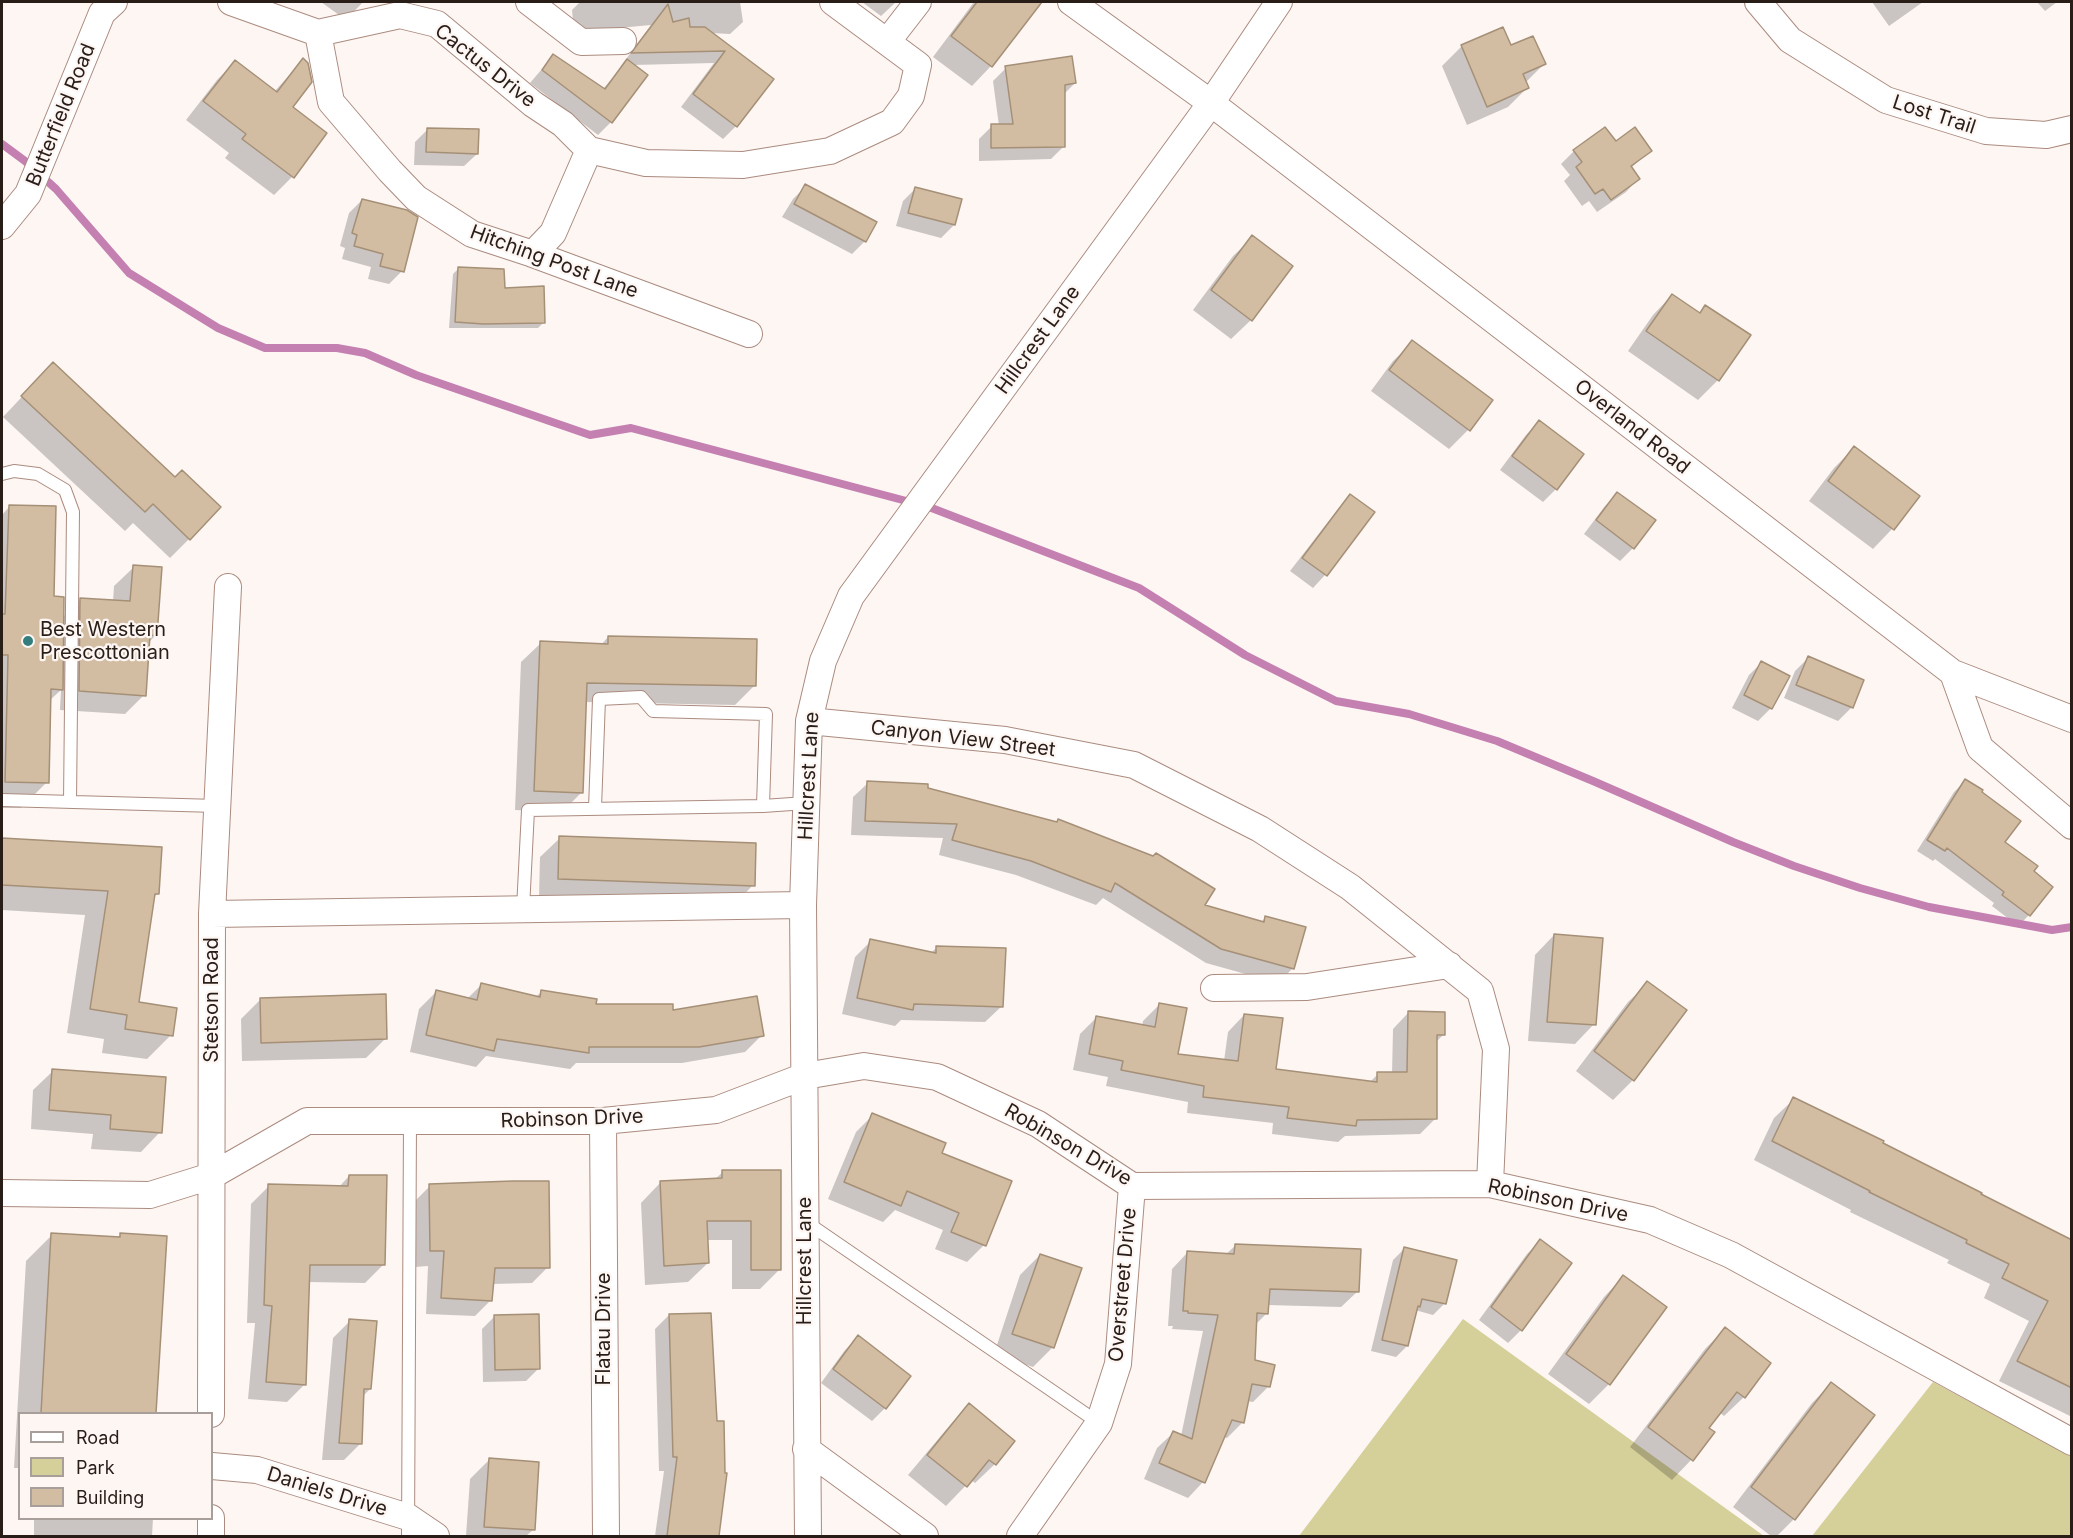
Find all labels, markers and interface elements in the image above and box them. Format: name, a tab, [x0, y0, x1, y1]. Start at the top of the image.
street label: Cactus Drive	[430, 19, 540, 113]
street label: Butterfield Road	[21, 40, 101, 190]
street label: Lost Trail	[1889, 90, 1979, 140]
street label: Hitching Post Lane	[467, 220, 641, 304]
street label: Hillcrest Lane	[991, 281, 1085, 399]
street label: Overland Road	[1570, 375, 1694, 479]
place label: Best Western Prescottonian	[40, 618, 170, 665]
marker: Best Western Prescottonian	[21, 634, 35, 648]
street label: Hillcrest Lane	[794, 711, 824, 841]
street label: Canyon View Street	[869, 716, 1057, 762]
street label: Stetson Road	[200, 937, 224, 1063]
street label: Robinson Drive	[1000, 1099, 1136, 1191]
street label: Robinson Drive	[500, 1105, 644, 1133]
street label: Robinson Drive	[1486, 1174, 1630, 1228]
street label: Hillcrest Lane	[793, 1197, 817, 1325]
street label: Overstreet Drive	[1104, 1207, 1142, 1363]
street label: Flatau Drive	[592, 1273, 616, 1385]
legend	[18, 1412, 213, 1520]
text: Road	[76, 1427, 119, 1448]
text: Park	[76, 1457, 115, 1478]
street label: Daniels Drive	[264, 1462, 390, 1522]
text: Building	[76, 1487, 144, 1508]

